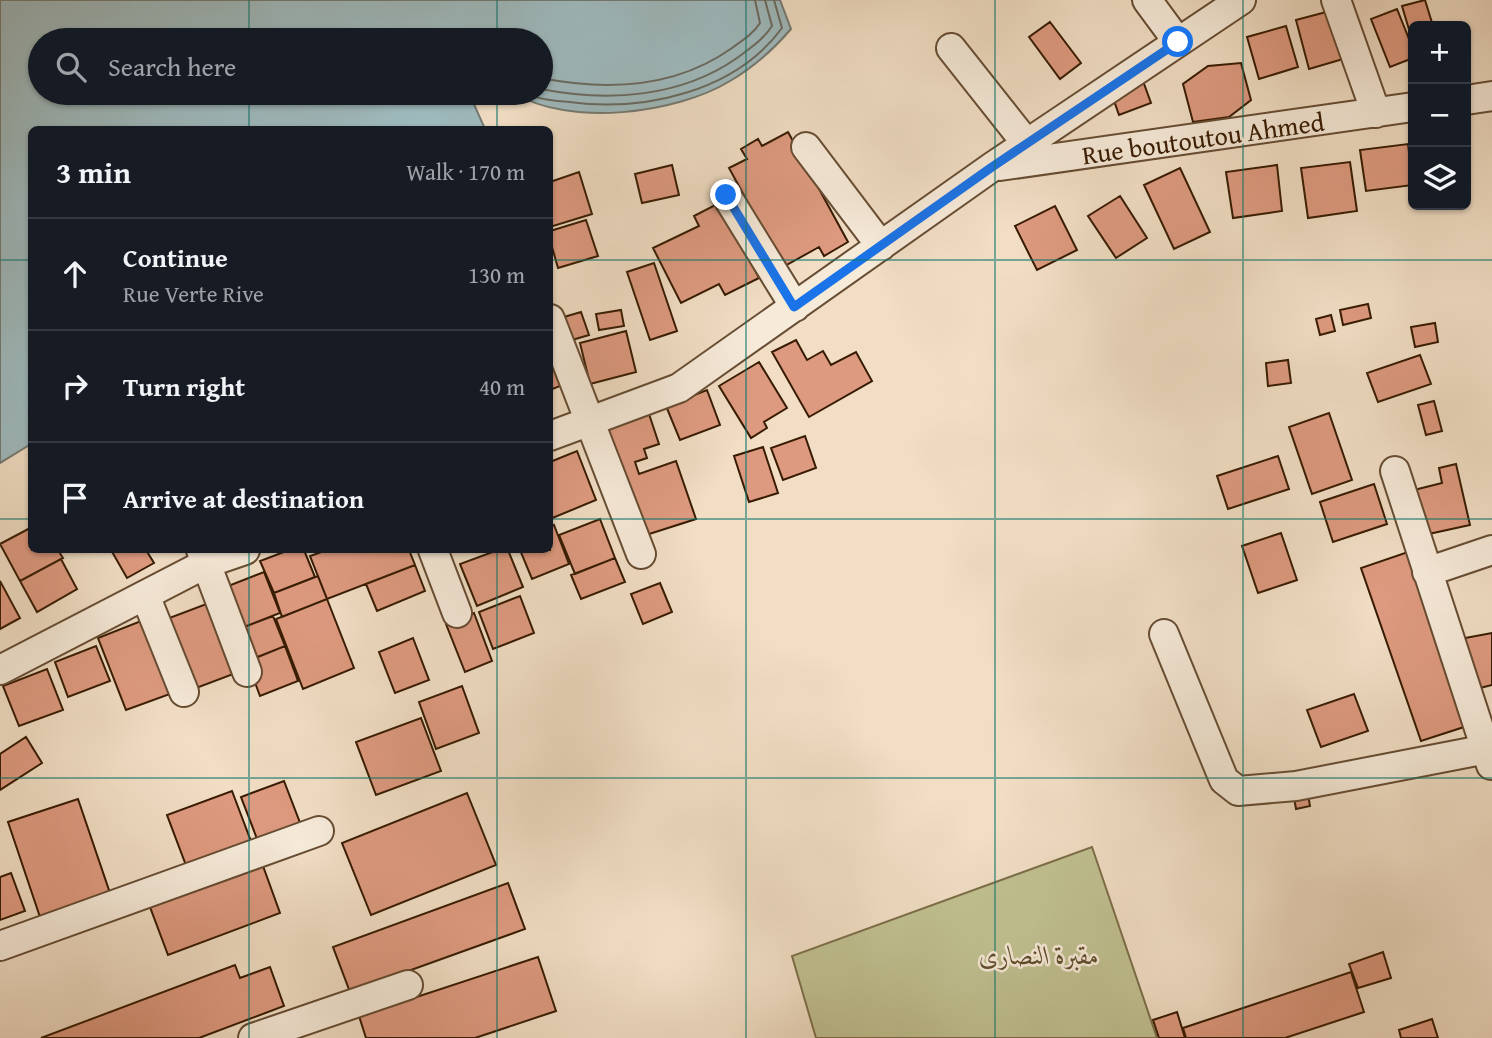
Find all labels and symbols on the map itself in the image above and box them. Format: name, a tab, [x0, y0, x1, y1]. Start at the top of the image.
route start	[1162, 26, 1193, 57]
street label: Rue boutoutou Ahmed	[1079, 102, 1327, 174]
route end	[710, 179, 741, 210]
park label: مقبرة النصارى	[979, 935, 1099, 974]

